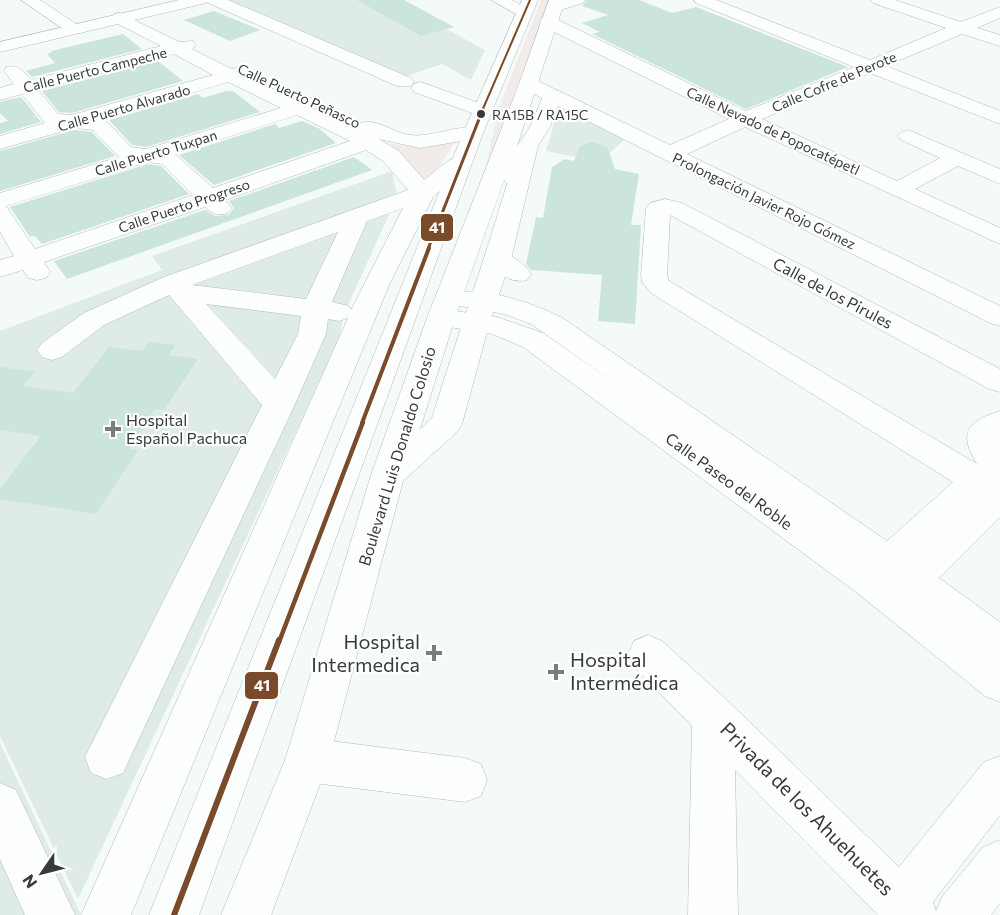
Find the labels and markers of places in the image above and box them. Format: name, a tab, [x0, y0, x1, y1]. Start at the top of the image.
place label: RA15B / RA15C	[492, 106, 588, 123]
marker: RA15B / RA15C	[475, 108, 487, 120]
place label: Hospital Español Pachuca	[126, 410, 247, 447]
marker: Hospital Español Pachuca	[104, 420, 122, 438]
place label: Hospital Intermedica	[311, 629, 420, 676]
marker: Hospital Intermedica	[425, 644, 443, 662]
place label: Hospital Intermédica	[570, 647, 679, 694]
marker: Hospital Intermédica	[547, 663, 565, 681]

